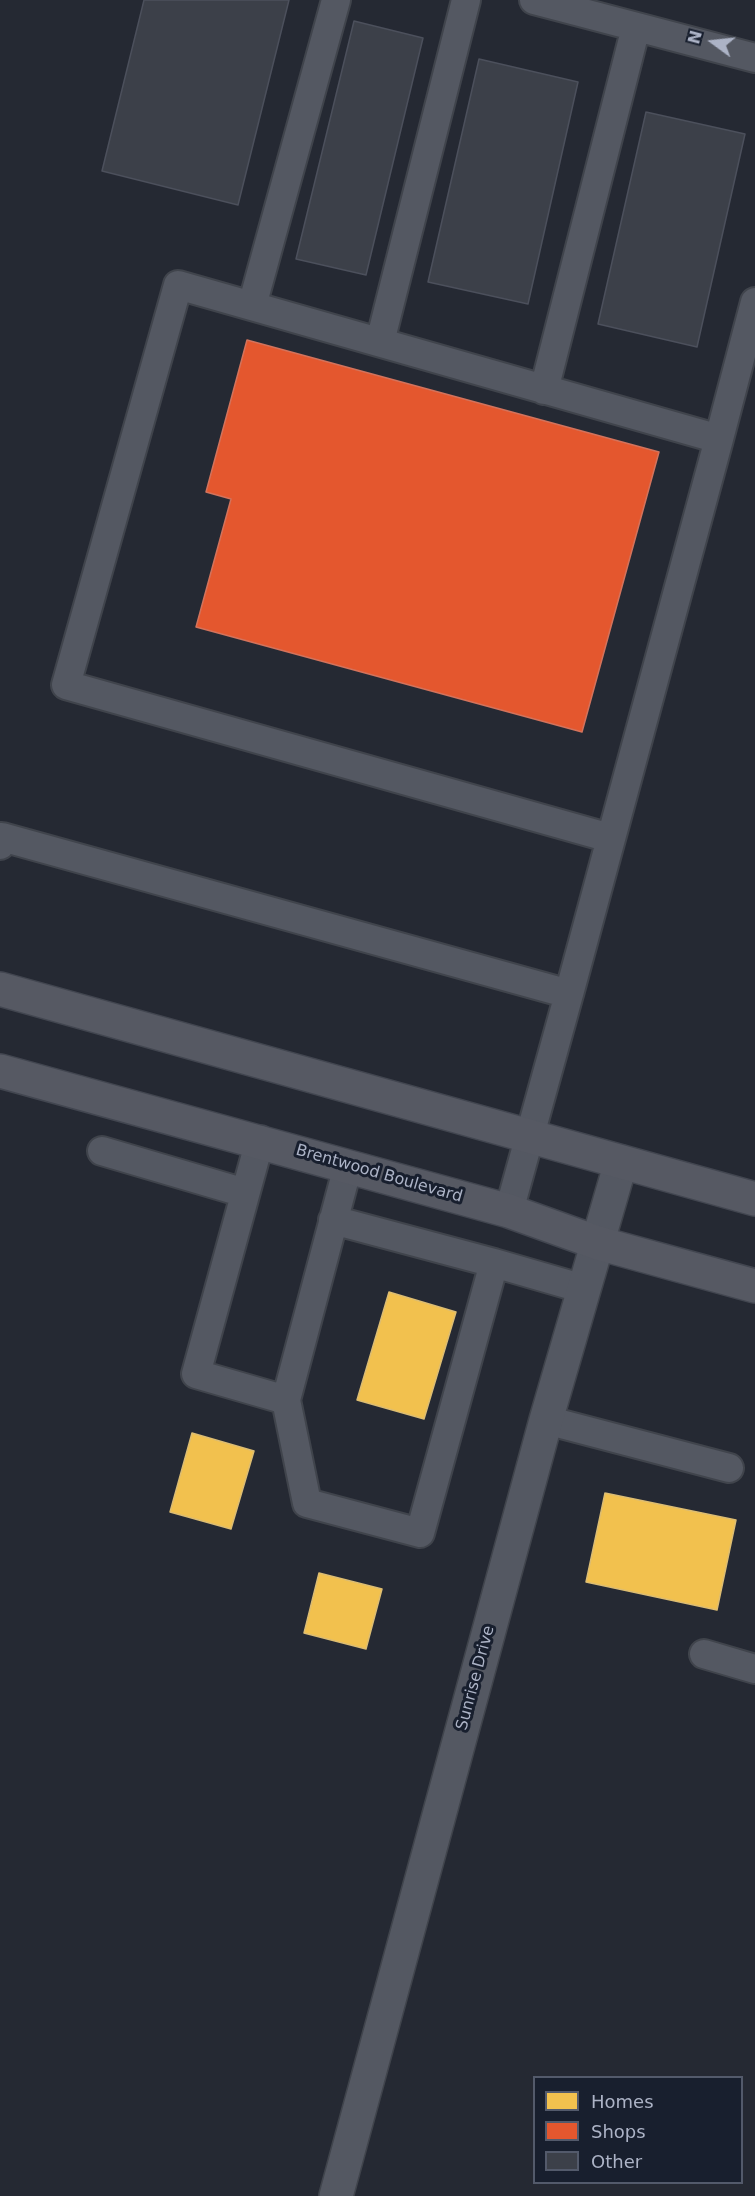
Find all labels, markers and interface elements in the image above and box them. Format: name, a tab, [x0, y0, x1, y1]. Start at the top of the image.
north arrow	[683, 12, 743, 72]
text: N	[684, 28, 706, 46]
street label: Brentwood Boulevard	[294, 1141, 464, 1207]
street label: Sunrise Drive	[453, 1624, 499, 1732]
legend	[533, 2076, 743, 2184]
text: Homes	[591, 2091, 654, 2112]
text: Shops	[591, 2121, 646, 2142]
text: Other	[591, 2151, 642, 2172]

